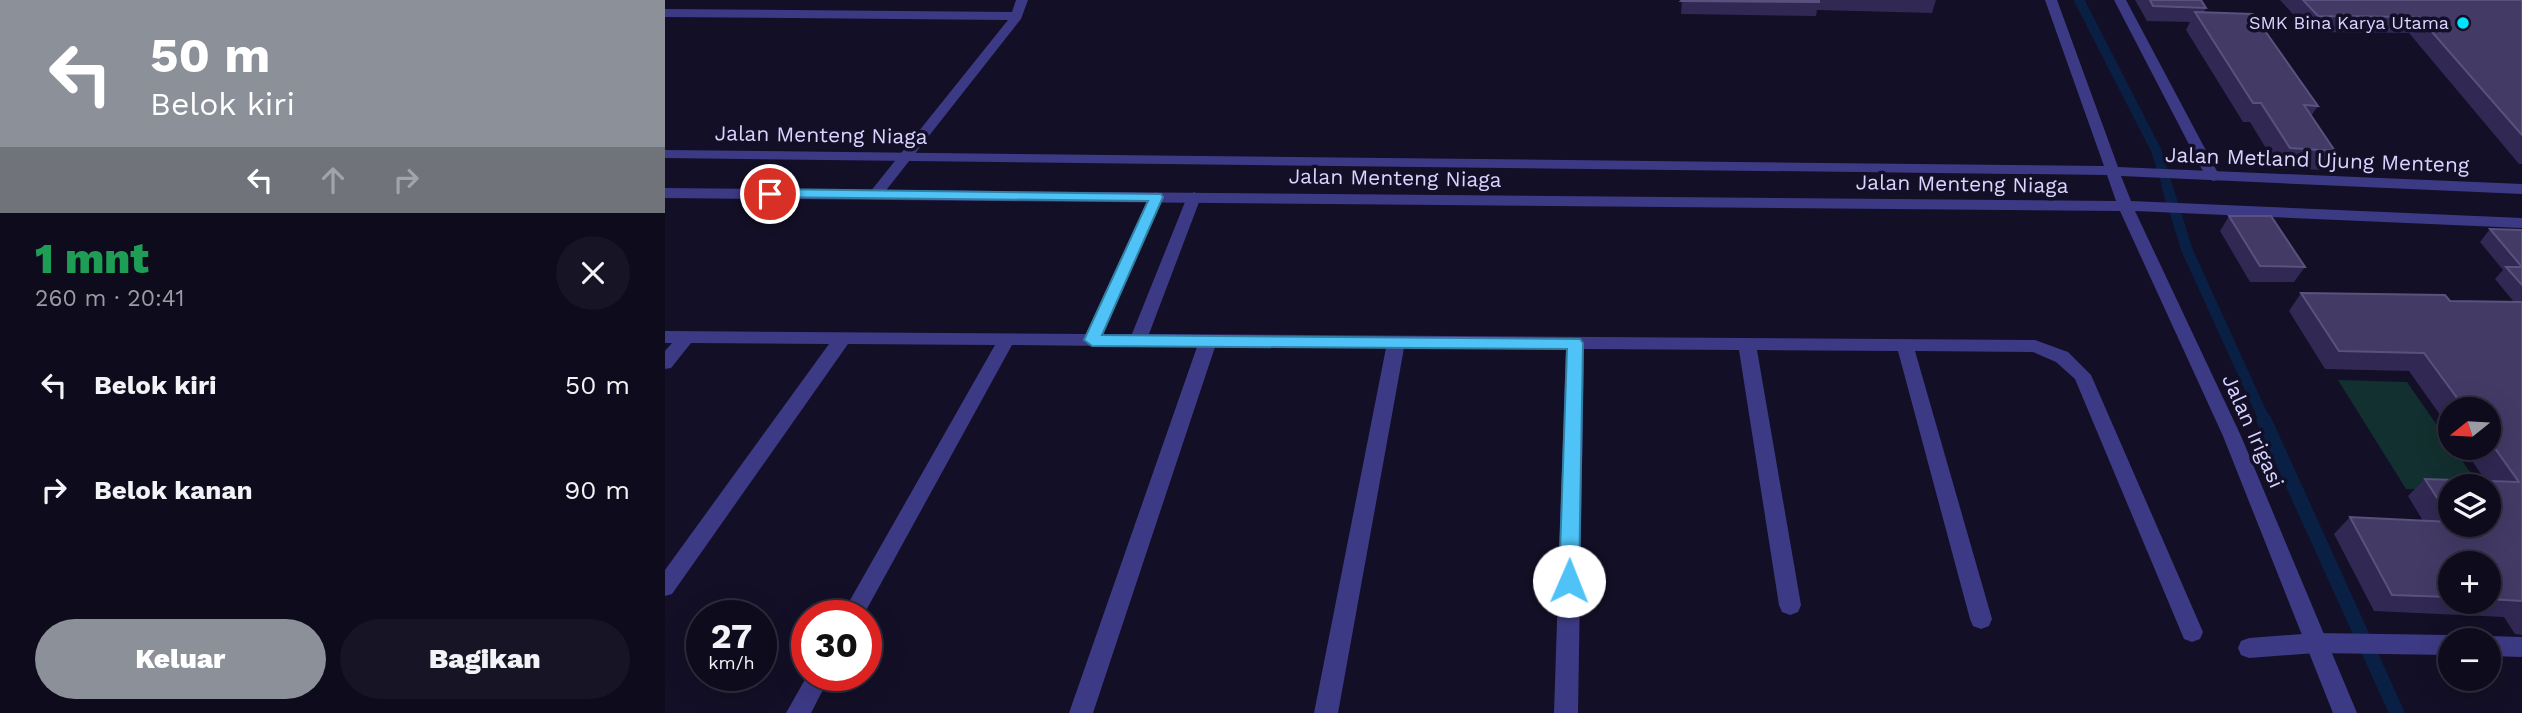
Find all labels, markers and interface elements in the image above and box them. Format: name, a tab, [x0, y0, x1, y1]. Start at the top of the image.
place label: SMK Bina Karya Utama	[2249, 12, 2449, 33]
marker: SMK Bina Karya Utama	[2455, 15, 2471, 31]
text: 50 m	[150, 26, 270, 84]
icon: left	[35, 28, 126, 119]
text: Belok kiri	[150, 85, 295, 123]
street label: Jalan Menteng Niaga	[714, 120, 928, 149]
street label: Jalan Metland Ujung Menteng	[2165, 142, 2470, 177]
icon: left	[241, 161, 279, 199]
icon: ahead	[314, 161, 352, 199]
icon: right	[387, 161, 425, 199]
street label: Jalan Menteng Niaga	[1288, 163, 1502, 192]
pin	[740, 164, 800, 224]
street label: Jalan Menteng Niaga	[1855, 169, 2069, 198]
icon: arrive	[751, 175, 789, 213]
text: 1 mnt	[35, 234, 149, 283]
button: close	[556, 236, 630, 310]
text: 260 m · 20:41	[35, 285, 185, 312]
icon: left	[35, 366, 73, 404]
text: Belok kiri	[94, 370, 217, 400]
text: 50 m	[565, 370, 630, 400]
street label: Jalan Irigasi	[2217, 370, 2290, 492]
north arrow	[2438, 397, 2501, 460]
map controls	[2438, 397, 2501, 691]
icon: right	[35, 471, 73, 509]
button: layers	[2438, 474, 2501, 537]
text: Belok kanan	[94, 475, 253, 505]
text: 90 m	[564, 475, 630, 505]
position arrow	[1532, 544, 1606, 618]
button: +	[2438, 551, 2501, 614]
speed limit sign: 30	[791, 600, 882, 691]
text: 27	[711, 615, 752, 657]
button: Keluar	[35, 619, 326, 699]
button: Bagikan	[340, 619, 630, 699]
button: −	[2438, 628, 2501, 691]
text: km/h	[708, 652, 755, 673]

